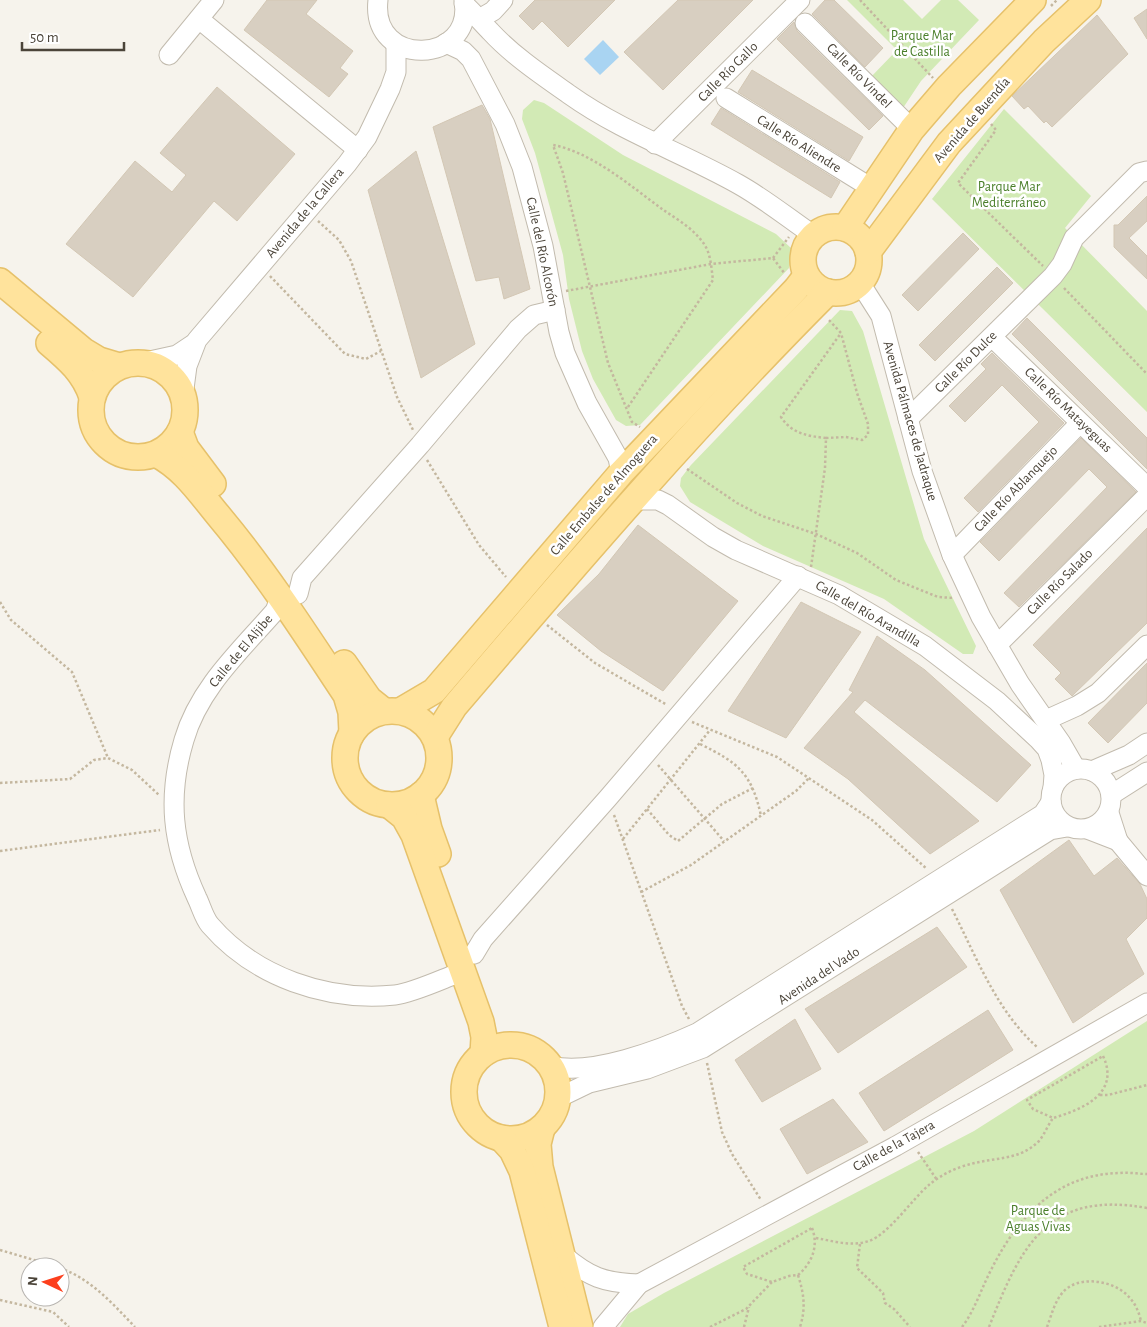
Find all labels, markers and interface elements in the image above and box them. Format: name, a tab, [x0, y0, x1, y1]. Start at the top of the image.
scale bar	[22, 20, 125, 52]
park label: Parque Mar de Castilla	[891, 29, 954, 59]
text: 50 m	[30, 30, 59, 45]
street label: Calle Río Gallo	[695, 39, 761, 105]
street label: Calle Río Vindel	[824, 41, 894, 111]
street label: Avenida de Buendía	[931, 74, 1013, 165]
street label: Calle Río Aliendre	[754, 112, 844, 176]
street label: Avenida de la Callera	[263, 165, 347, 261]
park label: Parque Mar Mediterráneo	[972, 180, 1046, 210]
street label: Calle del Río Alcorón	[524, 196, 560, 308]
street label: Calle Río Dulce	[932, 328, 1000, 396]
street label: Avenida Pálmaces de Jadraque	[880, 339, 940, 503]
street label: Calle Río Matayeguas	[1022, 365, 1114, 455]
street label: Calle Embalse de Almoguera	[548, 431, 661, 558]
street label: Calle Río Ablanquejo	[972, 443, 1060, 535]
street label: Calle Río Salado	[1024, 546, 1096, 618]
street label: Calle del Río Arandilla	[813, 578, 924, 650]
street label: Calle de El Aljibe	[207, 612, 275, 690]
street label: Avenida del Vado	[776, 945, 862, 1007]
street label: Calle de la Tajera	[851, 1118, 938, 1174]
park label: Parque de Aguas Vivas	[1006, 1204, 1070, 1234]
north arrow	[20, 1257, 70, 1307]
text: N	[26, 1276, 40, 1287]

